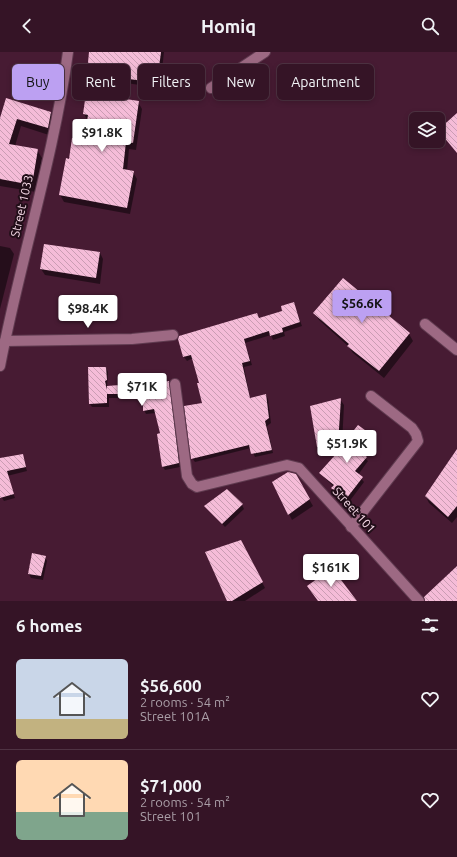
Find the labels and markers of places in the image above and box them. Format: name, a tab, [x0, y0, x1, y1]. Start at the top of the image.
pin: $91.8K	[69, 119, 135, 153]
pin: $56.6K	[329, 290, 395, 324]
pin: $98.4K	[55, 295, 121, 329]
pin: $71K	[118, 373, 166, 407]
pin: $51.9K	[314, 430, 380, 464]
pin: $161K	[303, 554, 359, 588]

